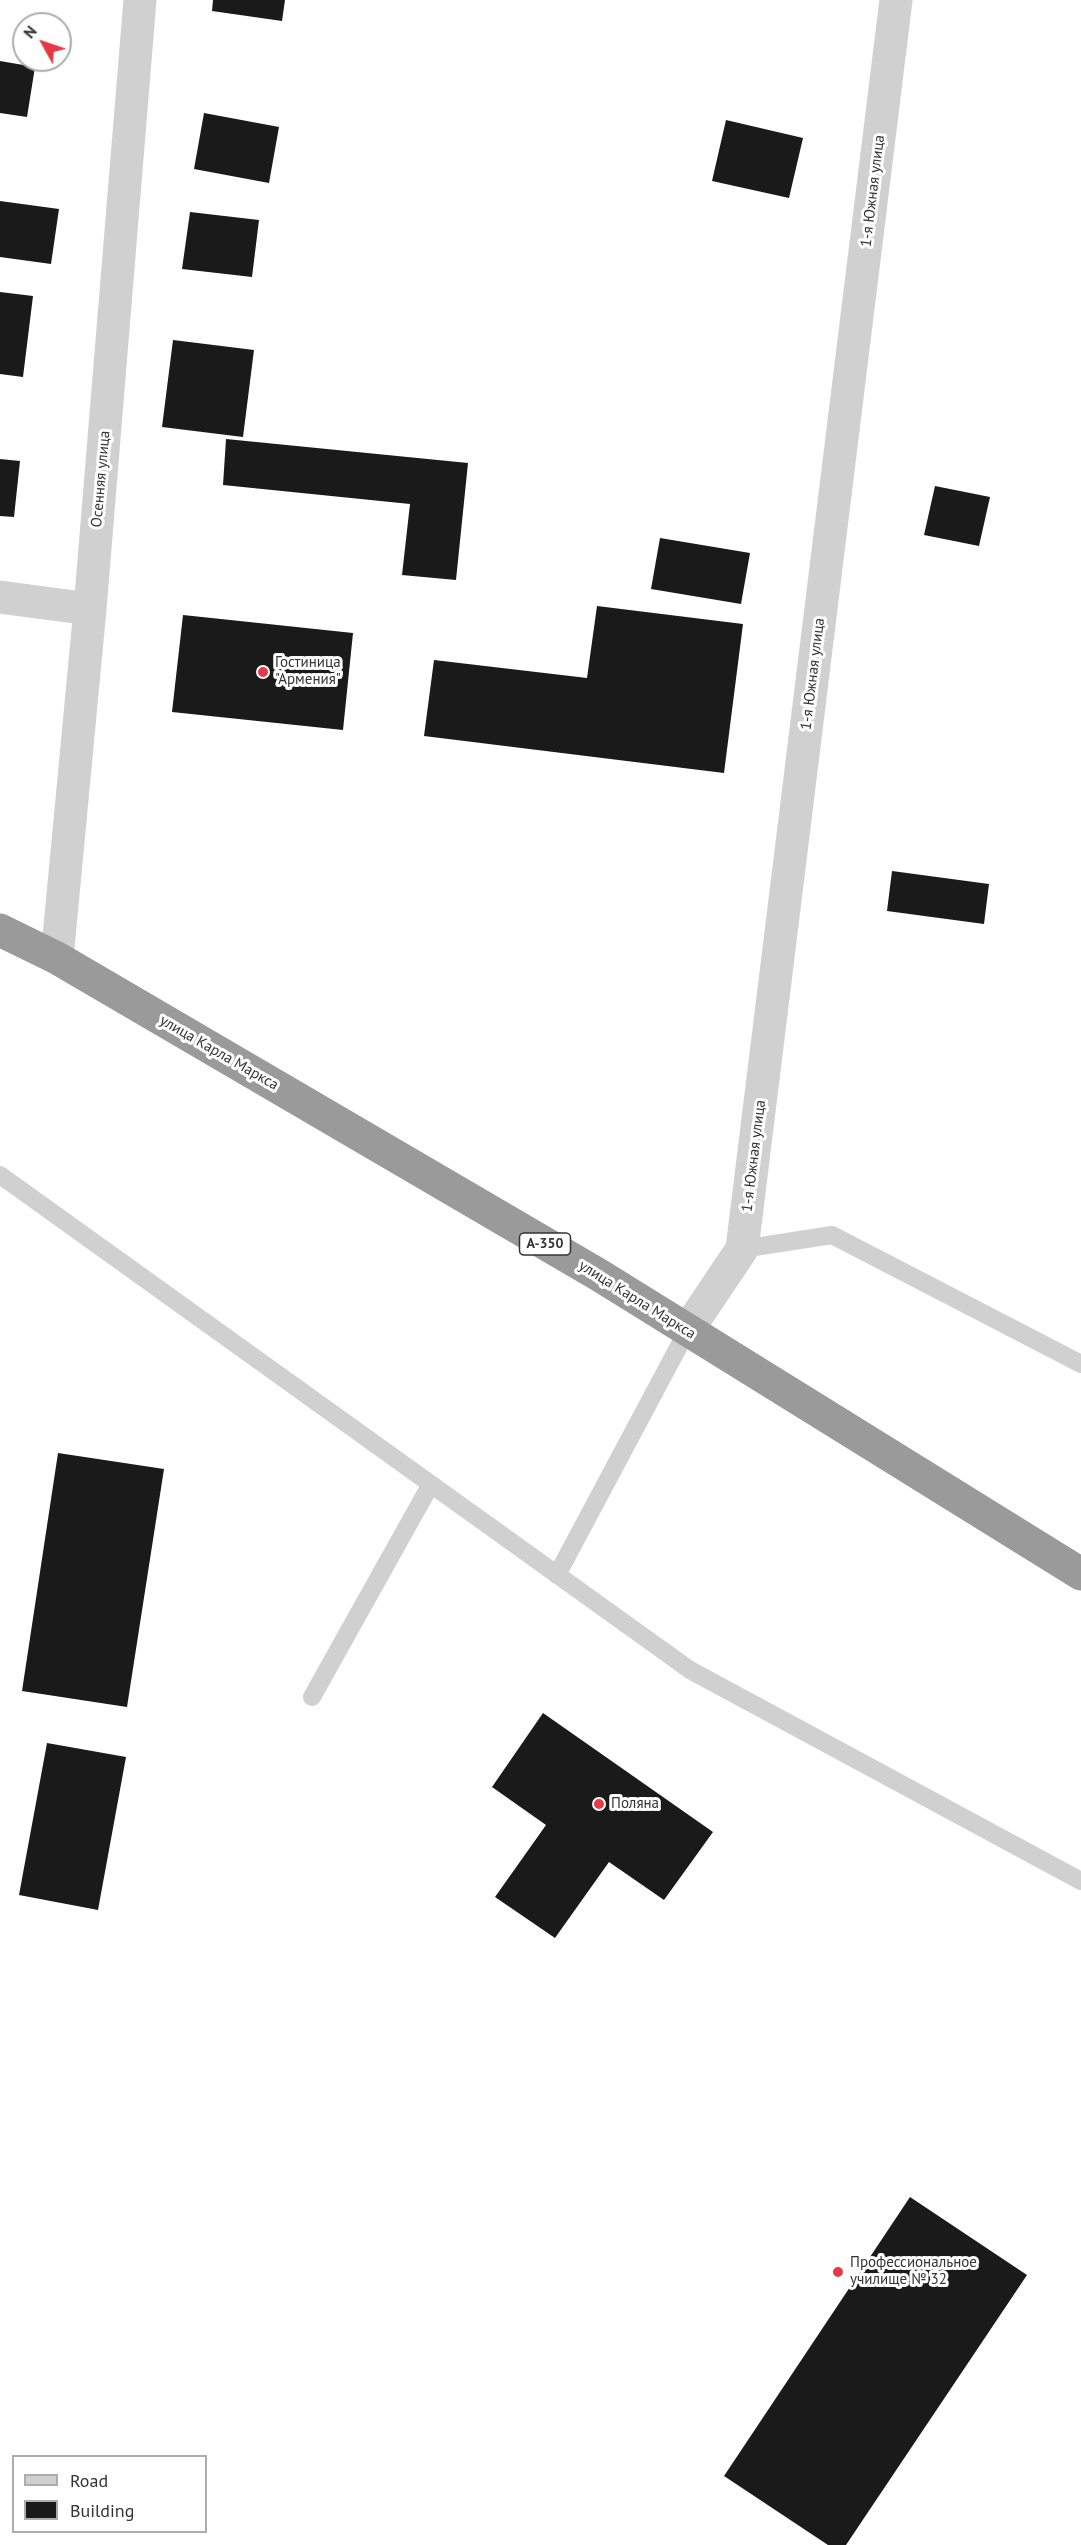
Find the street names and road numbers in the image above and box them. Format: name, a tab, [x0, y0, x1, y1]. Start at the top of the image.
street label: 1-я Южная улица	[857, 134, 889, 248]
street label: Осенняя улица	[88, 430, 114, 528]
street label: 1-я Южная улица	[797, 617, 829, 731]
street label: улица Карла Маркса	[156, 1012, 282, 1094]
street label: 1-я Южная улица	[738, 1099, 770, 1213]
road number: А-350	[520, 1233, 570, 1255]
street label: улица Карла Маркса	[575, 1257, 699, 1343]

